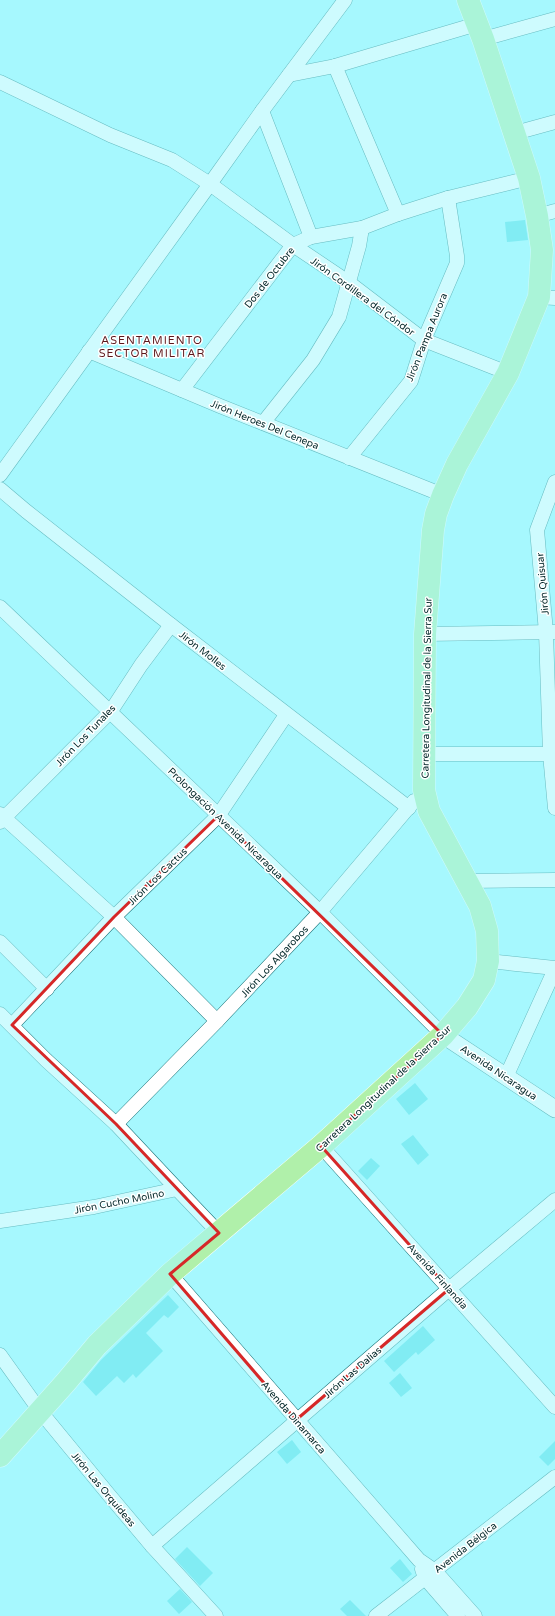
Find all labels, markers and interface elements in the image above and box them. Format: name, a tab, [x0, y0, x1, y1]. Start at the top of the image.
street label: Dos de Octubre	[242, 244, 298, 311]
street label: Jirón Cordillera del Cóndor	[308, 255, 417, 339]
street label: Jirón Pampa Aurora	[404, 292, 450, 383]
district label: ASENTAMIENTO SECTOR MILITAR	[99, 334, 205, 360]
street label: Jirón Heroes Del Cenepa	[209, 398, 321, 452]
street label: Jirón Quisuar	[534, 552, 552, 616]
street label: Carretera Longitudinal de la Sierra Sur	[419, 597, 435, 779]
street label: Jirón Molles	[176, 629, 229, 673]
street label: Jirón Los Tunales	[53, 702, 118, 769]
street label: Prolongación Avenida Nicaragua	[165, 765, 285, 882]
street label: Jirón Los Cactus	[126, 845, 190, 908]
street label: Jirón Los Algarobos	[238, 923, 311, 1000]
street label: Carretera Longitudinal de la Sierra Sur	[313, 1023, 454, 1155]
street label: Avenida Nicaragua	[458, 1043, 539, 1103]
street label: Jirón Cucho Molino	[73, 1187, 165, 1217]
street label: Avenida Finlandia	[405, 1241, 470, 1312]
street label: Jirón Las Dalias	[321, 1344, 384, 1401]
street label: Avenida Dinamarca	[258, 1379, 328, 1456]
street label: Jirón Las Orquídeas	[69, 1450, 138, 1529]
street label: Avenida Bélgica	[432, 1520, 499, 1576]

